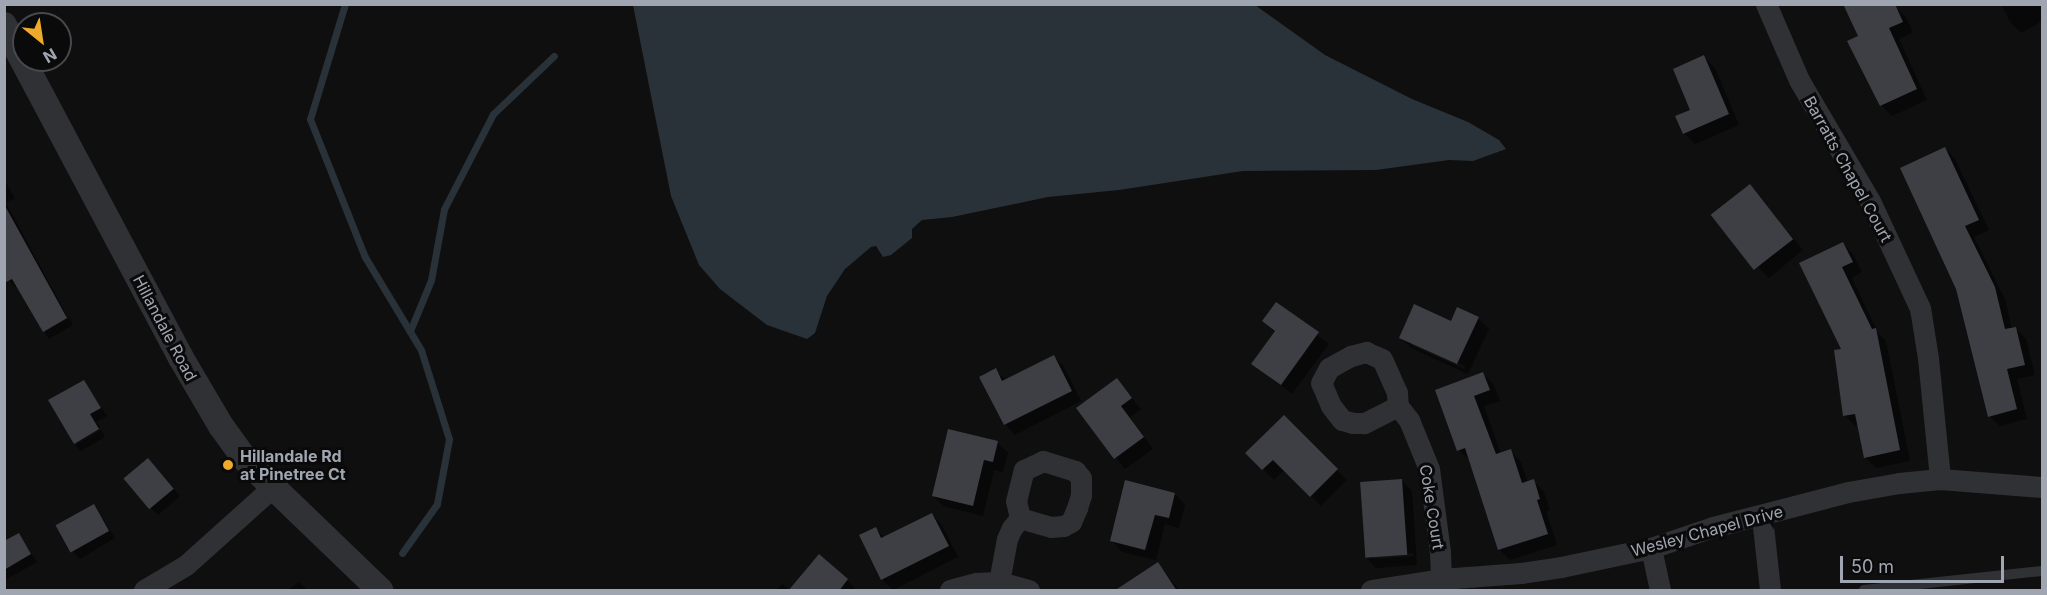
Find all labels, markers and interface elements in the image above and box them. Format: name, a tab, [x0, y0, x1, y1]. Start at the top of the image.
north arrow	[12, 12, 72, 72]
text: N	[40, 44, 60, 68]
street label: Barratts Chapel Court	[1800, 93, 1896, 245]
street label: Hillandale Road	[129, 272, 201, 384]
place label: Hillandale Rd at Pinetree Ct	[240, 446, 346, 484]
marker: Hillandale Rd at Pinetree Ct	[221, 458, 235, 472]
street label: Coke Court	[1416, 463, 1448, 551]
street label: Wesley Chapel Drive	[1629, 501, 1785, 561]
scale bar	[1843, 544, 2006, 582]
text: 50 m	[1851, 556, 1894, 577]

